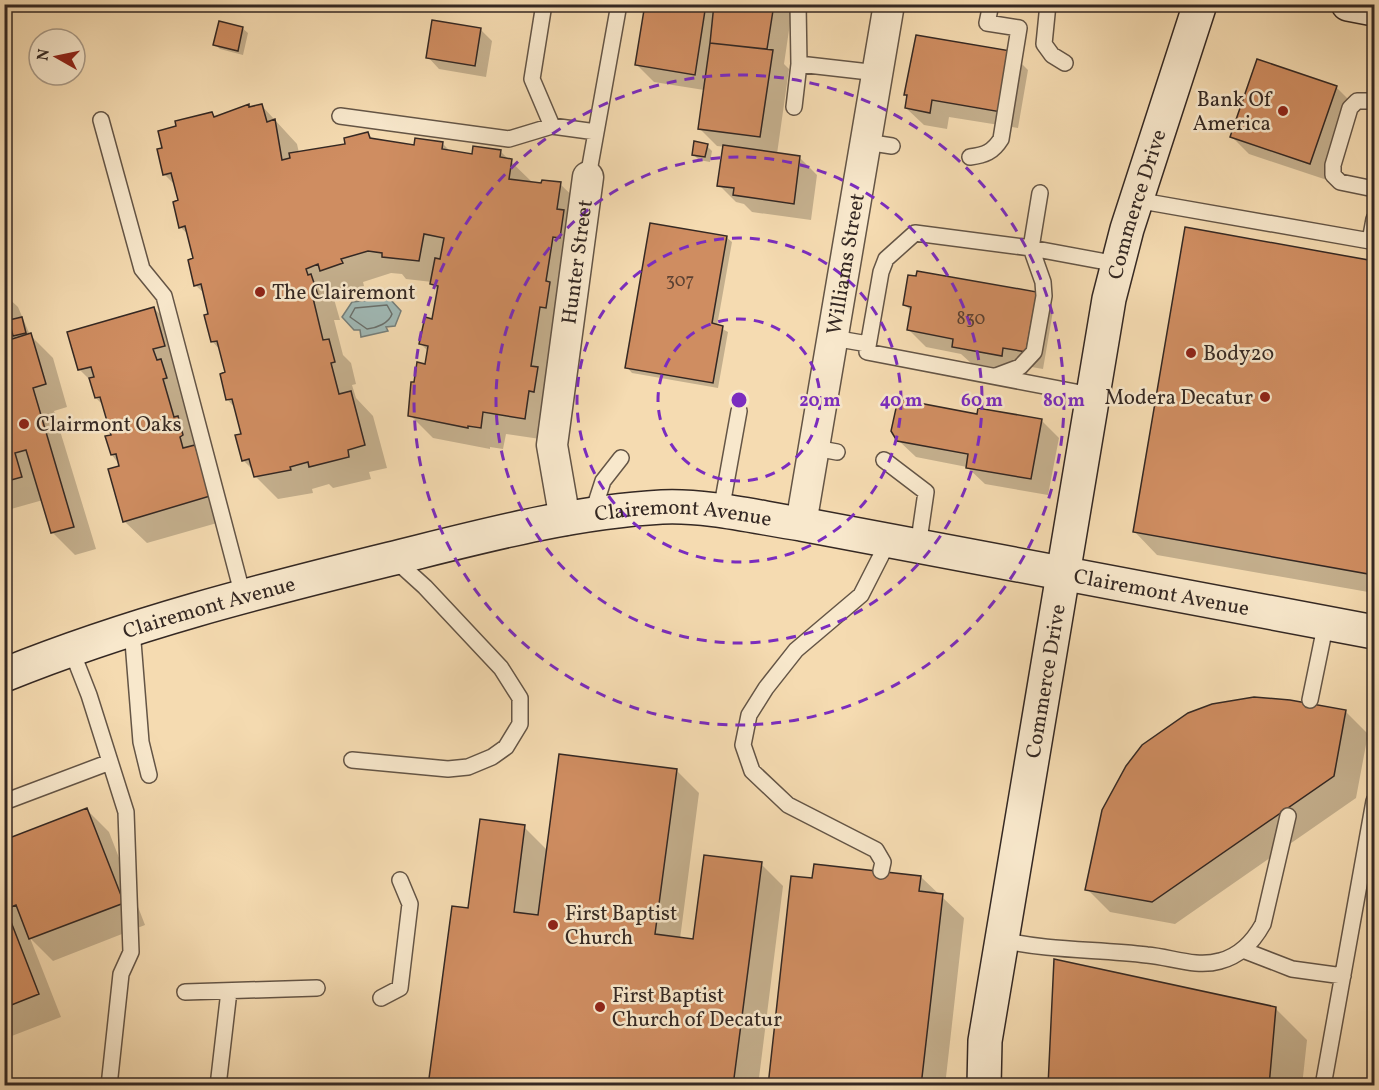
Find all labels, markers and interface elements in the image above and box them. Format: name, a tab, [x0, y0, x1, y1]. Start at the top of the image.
north arrow	[27, 27, 87, 87]
text: N	[32, 47, 56, 62]
place label: Bank Of America	[1193, 86, 1273, 139]
marker: Bank Of America	[1276, 104, 1290, 118]
street label: Commerce Drive	[1102, 126, 1174, 283]
street label: Williams Street	[820, 191, 873, 337]
street label: Hunter Street	[555, 198, 601, 326]
house number: 307	[666, 269, 694, 294]
place label: The Clairemont	[272, 279, 416, 308]
marker: The Clairemont	[253, 285, 267, 299]
house number: 830	[957, 307, 986, 332]
place label: Body20	[1203, 340, 1274, 369]
marker: Body20	[1184, 346, 1198, 360]
place label: Modera Decatur	[1105, 384, 1253, 413]
text: 20 m	[799, 389, 841, 414]
text: 40 m	[880, 389, 922, 414]
text: 60 m	[961, 389, 1003, 414]
text: 80 m	[1043, 389, 1085, 414]
centre of rings	[729, 390, 749, 410]
marker: Modera Decatur	[1258, 390, 1272, 404]
place label: Clairmont Oaks	[36, 411, 182, 440]
marker: Clairmont Oaks	[17, 417, 31, 431]
street label: Clairemont Avenue	[593, 494, 774, 535]
street label: Clairemont Avenue	[1071, 563, 1252, 624]
street label: Clairemont Avenue	[119, 570, 299, 647]
street label: Commerce Drive	[1020, 602, 1074, 760]
place label: First Baptist Church	[565, 900, 677, 953]
marker: First Baptist Church	[546, 918, 560, 932]
place label: First Baptist Church of Decatur	[612, 982, 782, 1035]
marker: First Baptist Church of Decatur	[593, 1000, 607, 1014]

